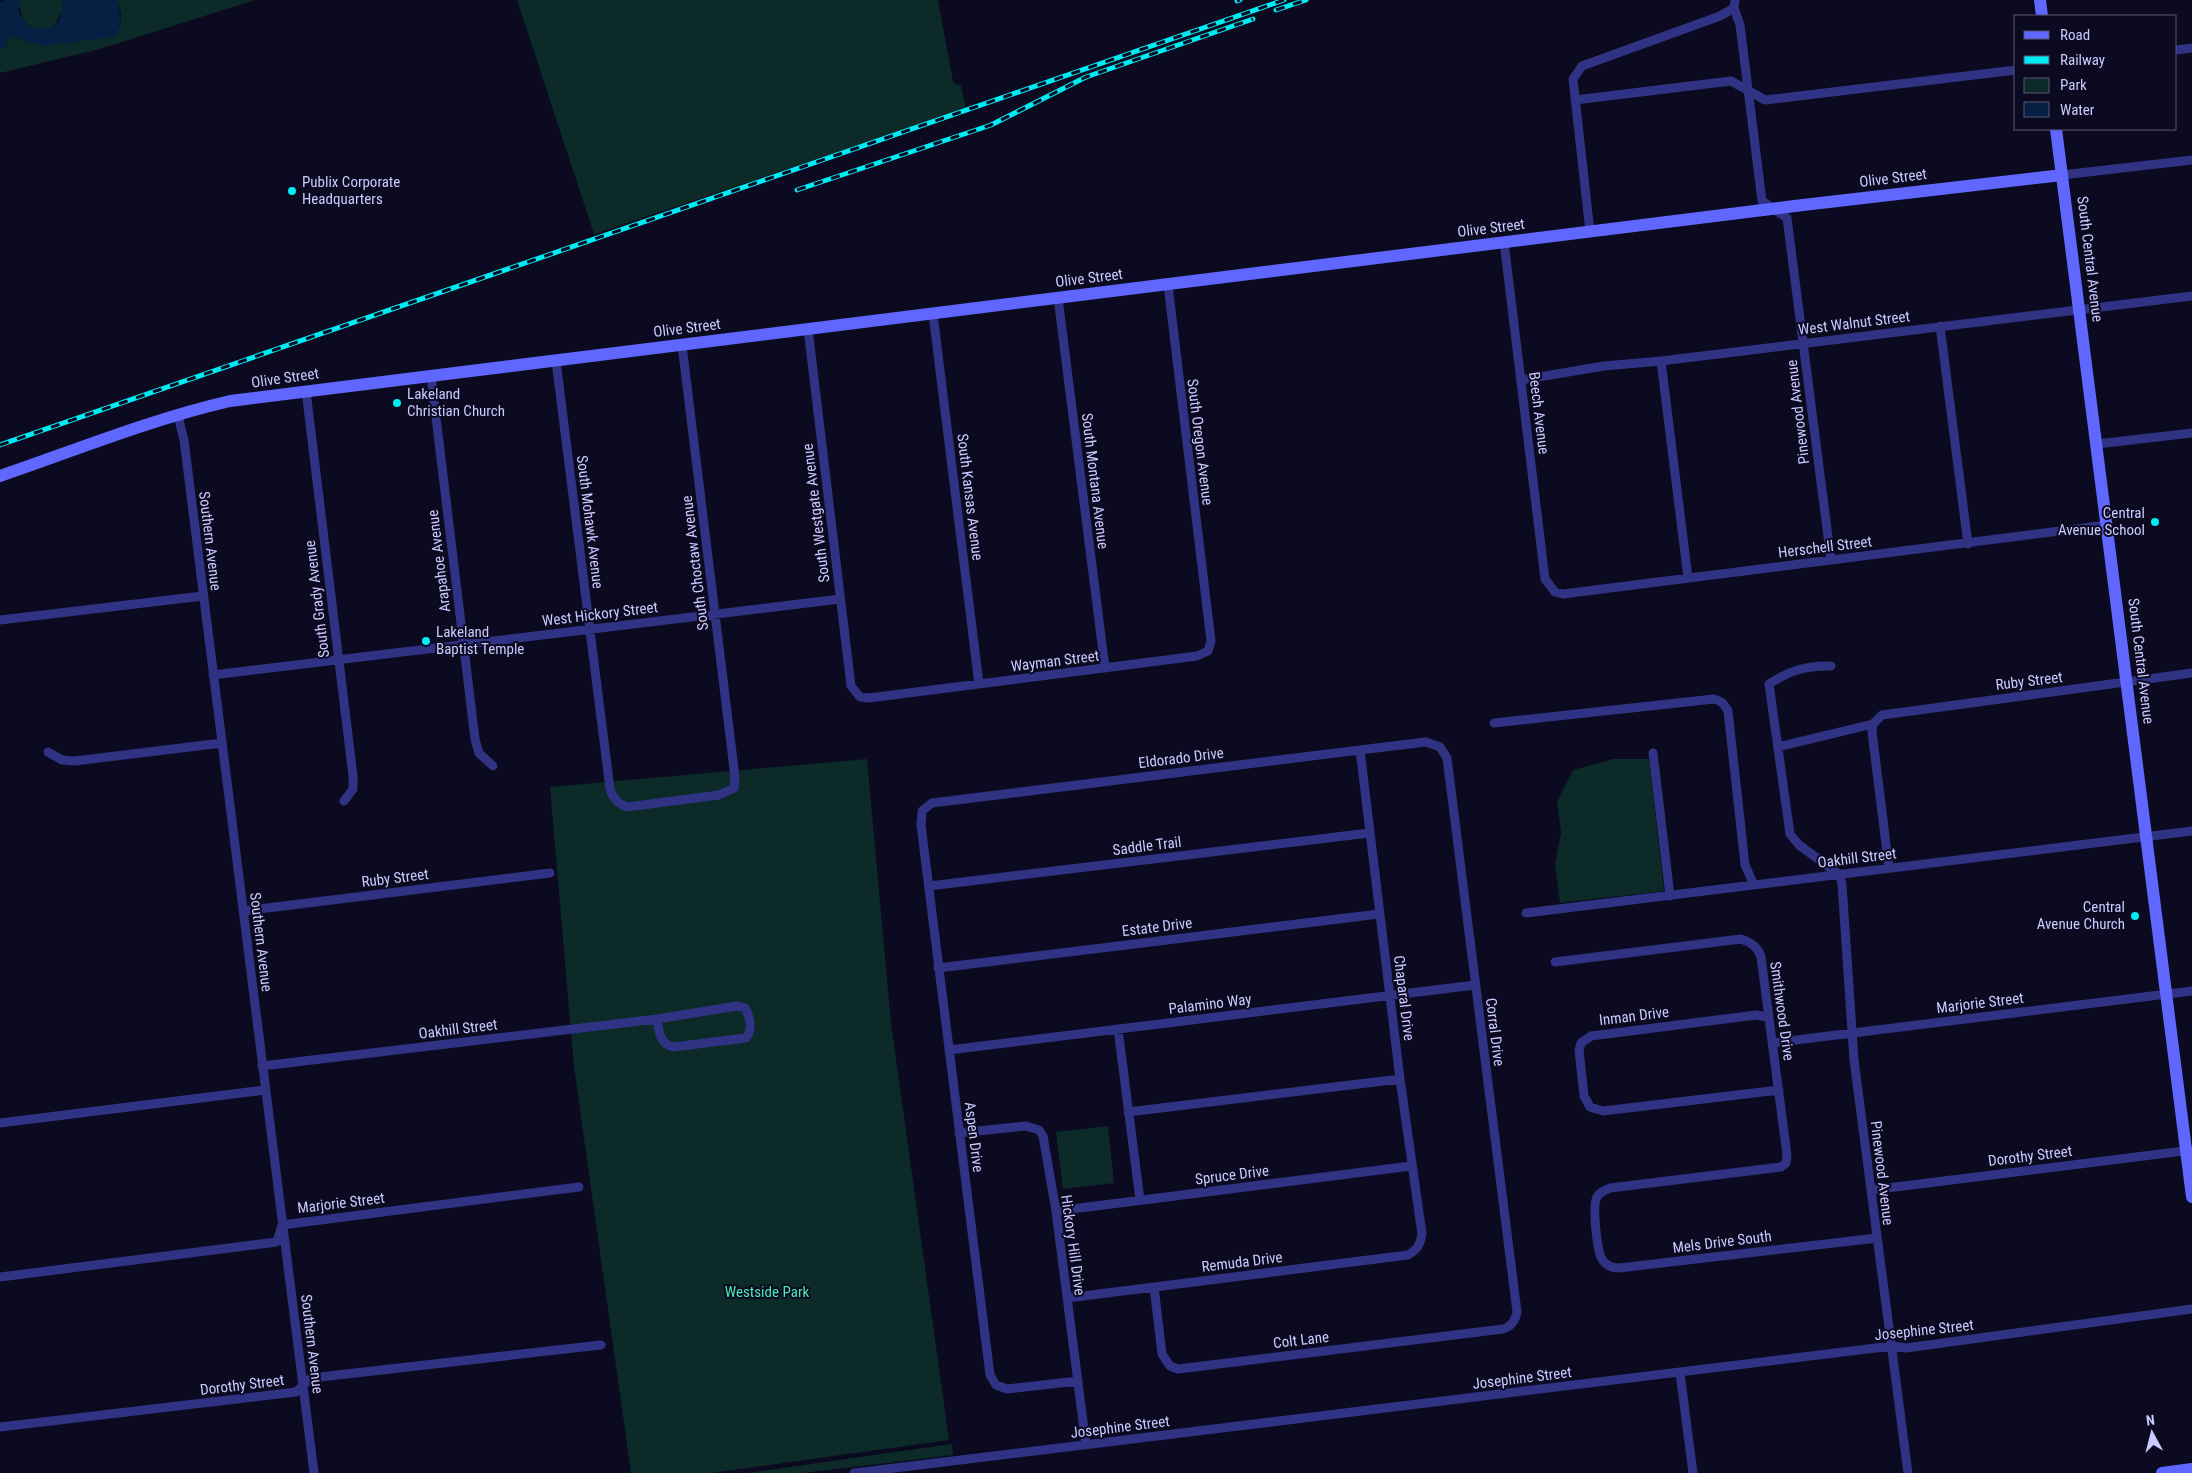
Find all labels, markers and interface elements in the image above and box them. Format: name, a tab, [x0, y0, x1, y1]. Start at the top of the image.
legend	[2014, 15, 2177, 130]
text: Road	[2060, 26, 2090, 44]
text: Railway	[2060, 51, 2105, 69]
text: Park	[2060, 76, 2087, 94]
text: Water	[2060, 101, 2095, 119]
street label: Olive Street	[1858, 165, 1928, 191]
place label: Publix Corporate Headquarters	[302, 173, 400, 208]
marker: Publix Corporate Headquarters	[286, 185, 298, 197]
street label: South Central Avenue	[2073, 195, 2107, 323]
street label: Olive Street	[1456, 215, 1526, 241]
street label: Olive Street	[1054, 265, 1124, 291]
street label: West Walnut Street	[1797, 307, 1911, 339]
street label: Olive Street	[652, 315, 722, 341]
street label: Pinewood Avenue	[1783, 359, 1813, 465]
street label: Olive Street	[250, 364, 320, 392]
street label: Beech Avenue	[1525, 371, 1553, 455]
street label: South Oregon Avenue	[1183, 378, 1217, 506]
place label: Lakeland Christian Church	[407, 385, 505, 420]
marker: Lakeland Christian Church	[391, 397, 403, 409]
street label: South Montana Avenue	[1078, 412, 1112, 550]
street label: South Kansas Avenue	[953, 432, 987, 562]
street label: South Westgate Avenue	[799, 442, 833, 584]
street label: South Mohawk Avenue	[573, 454, 607, 590]
street label: Southern Avenue	[195, 490, 225, 592]
street label: South Choctaw Avenue	[678, 494, 712, 632]
place label: Central Avenue School	[2058, 504, 2145, 539]
street label: Arapahoe Avenue	[424, 509, 454, 613]
marker: Central Avenue School	[2149, 516, 2161, 528]
street label: Herschell Street	[1777, 532, 1873, 562]
street label: South Grady Avenue	[301, 539, 333, 659]
street label: South Central Avenue	[2124, 597, 2158, 725]
street label: West Hickory Street	[541, 598, 659, 630]
place label: Lakeland Baptist Temple	[436, 623, 524, 658]
marker: Lakeland Baptist Temple	[420, 635, 432, 647]
street label: Wayman Street	[1010, 647, 1100, 675]
street label: Ruby Street	[1994, 668, 2064, 694]
street label: Eldorado Drive	[1137, 744, 1225, 772]
street label: Saddle Trail	[1112, 833, 1182, 859]
street label: Oakhill Street	[1817, 844, 1897, 872]
street label: Ruby Street	[360, 865, 430, 891]
street label: Southern Avenue	[246, 891, 276, 993]
place label: Central Avenue Church	[2037, 898, 2125, 933]
marker: Central Avenue Church	[2129, 910, 2141, 922]
street label: Estate Drive	[1121, 914, 1193, 940]
street label: Chaparal Drive	[1390, 954, 1418, 1042]
street label: Smithwood Drive	[1766, 960, 1798, 1062]
street label: Marjorie Street	[1935, 989, 2025, 1017]
street label: Palamino Way	[1167, 990, 1253, 1018]
street label: Corral Drive	[1482, 997, 1508, 1067]
street label: Inman Drive	[1598, 1003, 1670, 1029]
street label: Oakhill Street	[418, 1015, 498, 1043]
street label: Aspen Drive	[961, 1101, 987, 1173]
street label: Pinewood Avenue	[1867, 1120, 1897, 1226]
street label: Dorothy Street	[1987, 1142, 2073, 1170]
street label: Spruce Drive	[1194, 1162, 1270, 1188]
street label: Marjorie Street	[296, 1189, 386, 1217]
street label: Hickory Hill Drive	[1057, 1194, 1089, 1296]
street label: Mels Drive South	[1671, 1227, 1773, 1257]
street label: Remuda Drive	[1200, 1248, 1284, 1276]
park label: Westside Park	[725, 1283, 809, 1301]
street label: Southern Avenue	[297, 1293, 327, 1395]
street label: Josephine Street	[1874, 1316, 1974, 1344]
street label: Colt Lane	[1272, 1328, 1330, 1352]
street label: Josephine Street	[1471, 1363, 1573, 1393]
street label: Dorothy Street	[199, 1371, 285, 1399]
north arrow	[2127, 1408, 2177, 1458]
street label: Josephine Street	[1069, 1412, 1171, 1442]
text: N	[2145, 1412, 2156, 1429]

